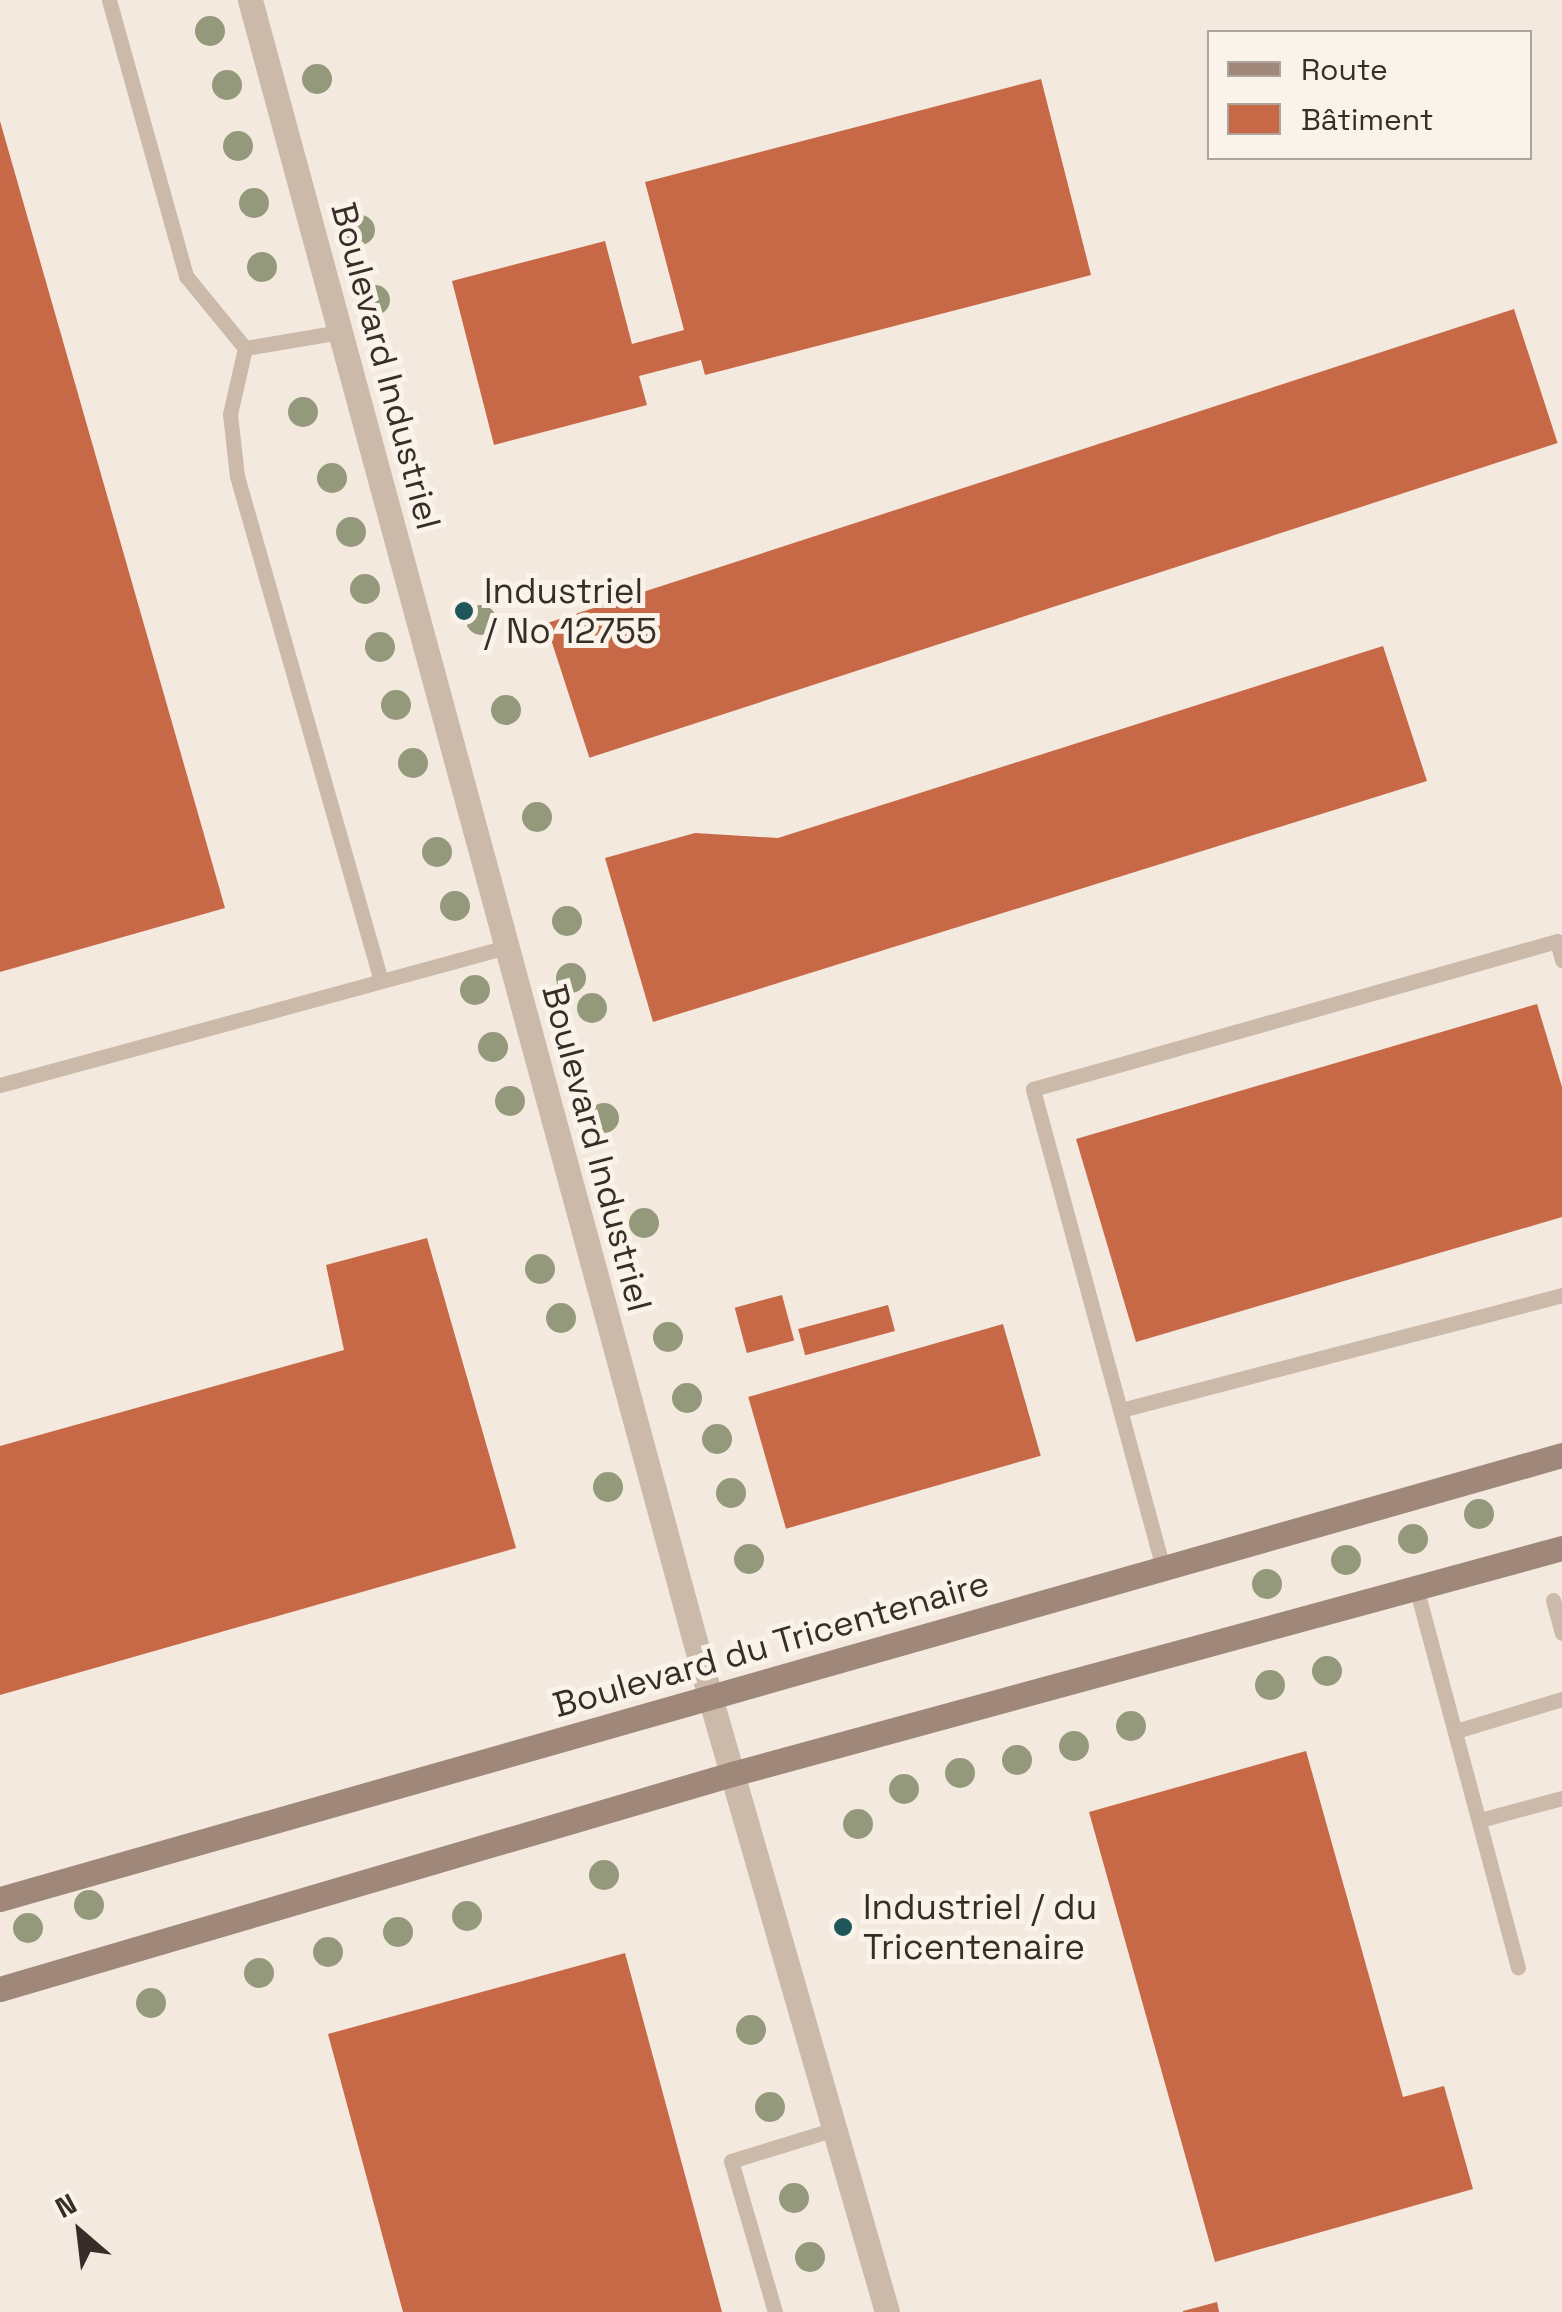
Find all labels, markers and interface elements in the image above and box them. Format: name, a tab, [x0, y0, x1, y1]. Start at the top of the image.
legend	[1207, 30, 1532, 160]
text: Route	[1301, 50, 1388, 89]
text: Bâtiment	[1301, 100, 1434, 139]
street label: Boulevard Industriel	[322, 198, 450, 534]
place label: Industriel / No 12755	[484, 570, 657, 652]
marker: Industriel / No 12755	[453, 600, 475, 622]
street label: Boulevard Industriel	[533, 980, 661, 1316]
street label: Boulevard du Tricentenaire	[548, 1561, 994, 1727]
place label: Industriel / du Tricentenaire	[863, 1886, 1097, 1968]
marker: Industriel / du Tricentenaire	[832, 1916, 854, 1938]
north arrow	[30, 2182, 130, 2282]
text: N	[49, 2185, 83, 2226]

